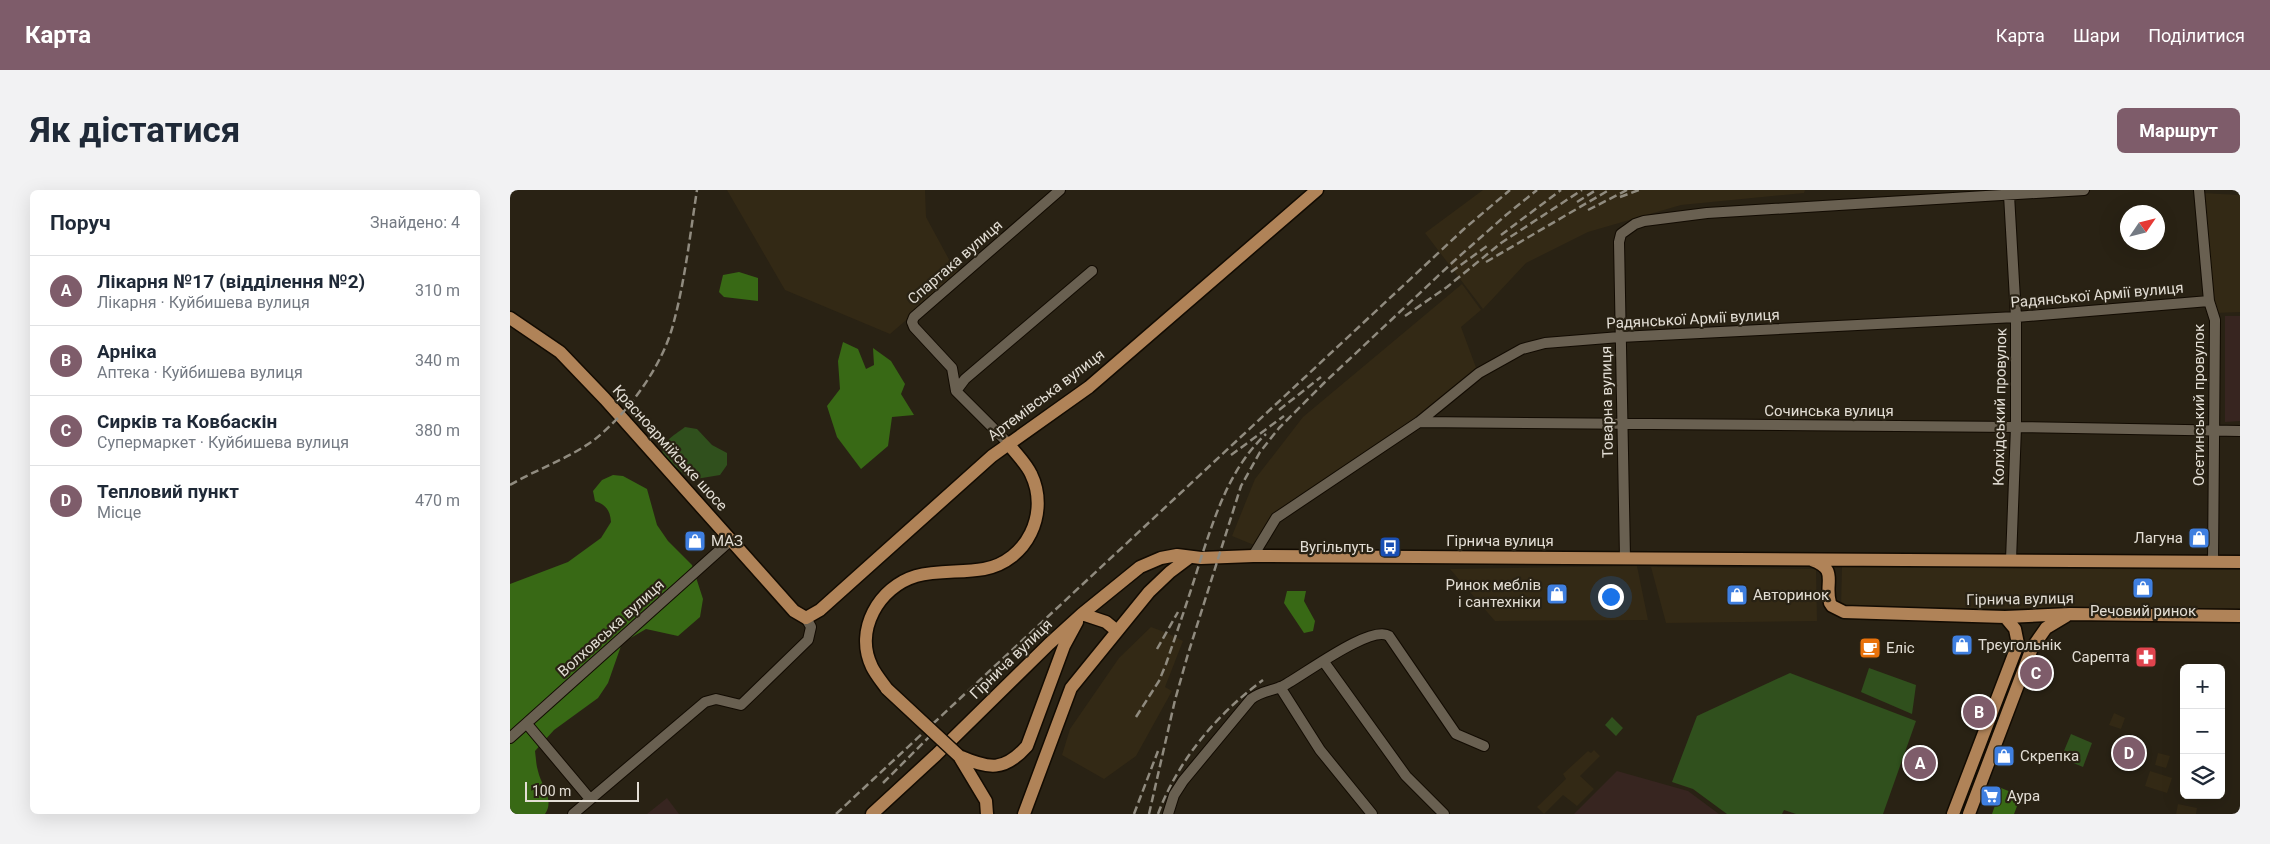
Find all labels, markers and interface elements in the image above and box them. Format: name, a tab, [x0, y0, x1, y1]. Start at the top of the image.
text: Карта	[25, 21, 91, 49]
text: Карта	[1996, 25, 2045, 46]
text: Шари	[2073, 25, 2120, 46]
text: Поділитися	[2148, 25, 2245, 46]
button: Маршрут	[2117, 108, 2240, 153]
text: Як дістатися	[30, 110, 240, 151]
north arrow	[2120, 205, 2165, 250]
text: Поруч	[50, 211, 111, 235]
text: Знайдено: 4	[370, 213, 460, 232]
street label: Спартака вулиця	[904, 216, 1006, 308]
text: Лікарня №17 (відділення №2)	[97, 270, 365, 293]
street label: Радянської Армії вулиця	[2010, 278, 2184, 312]
text: A	[61, 281, 71, 300]
text: 310 m	[415, 281, 460, 300]
text: Лікарня · Куйбишева вулиця	[97, 293, 310, 312]
street label: Радянської Армії вулиця	[1606, 305, 1780, 333]
street label: Осетинський провулок	[2190, 324, 2208, 486]
street label: Колхідський провулок	[1990, 328, 2010, 486]
text: Арніка	[97, 340, 157, 363]
street label: Артемівська вулиця	[984, 345, 1108, 445]
street label: Товарна вулиця	[1597, 346, 1617, 458]
text: B	[61, 351, 71, 370]
text: 340 m	[415, 351, 460, 370]
text: Аптека · Куйбишева вулиця	[97, 363, 303, 382]
street label: Красноармійське шосе	[609, 381, 731, 515]
street label: Сочинська вулиця	[1764, 402, 1894, 420]
text: Сирків та Ковбаскін	[97, 410, 277, 433]
text: C	[61, 421, 71, 440]
text: 380 m	[415, 421, 460, 440]
text: Супермаркет · Куйбишева вулиця	[97, 433, 349, 452]
text: Тепловий пункт	[97, 480, 239, 503]
text: D	[61, 491, 71, 510]
text: 470 m	[415, 491, 460, 510]
text: Місце	[97, 503, 141, 522]
shop icon: Лагуна	[2187, 526, 2211, 550]
shop icon: МАЗ	[683, 529, 707, 553]
place label: Лагуна	[2134, 529, 2183, 547]
place label: МАЗ	[711, 532, 743, 550]
street label: Гірнича вулиця	[1446, 532, 1554, 550]
bus stop icon: Вугільпуть	[1378, 535, 1402, 559]
place label: Вугільпуть	[1300, 538, 1374, 556]
street label: Волховська вулиця	[554, 576, 668, 680]
place label: Ринок меблів і сантехніки	[1446, 576, 1541, 611]
shop icon: Речовий ринок	[2131, 576, 2155, 600]
shop icon: Ринок меблів і сантехніки	[1545, 582, 1569, 606]
shop icon: Авторинок	[1725, 583, 1749, 607]
your location	[1598, 584, 1624, 610]
place label: Авторинок	[1753, 586, 1829, 604]
street label: Гірнича вулиця	[1966, 589, 2074, 609]
place label: Речовий ринок	[2090, 602, 2196, 620]
street label: Гірнича вулиця	[966, 615, 1056, 703]
shop icon: Трєугольнік	[1950, 633, 1974, 657]
cafe icon: Еліс	[1858, 636, 1882, 660]
place label: Трєугольнік	[1978, 636, 2062, 654]
place label: Еліс	[1886, 639, 1915, 657]
pharmacy icon: Сарепта	[2134, 645, 2158, 669]
place label: Сарепта	[2072, 648, 2130, 666]
pin: C	[2020, 654, 2052, 692]
map controls	[2180, 664, 2225, 799]
button: +	[2180, 664, 2225, 709]
pin: B	[1963, 693, 1995, 731]
button: −	[2180, 709, 2225, 754]
pin: D	[2113, 734, 2145, 772]
pin: A	[1904, 744, 1936, 782]
shop icon: Скрепка	[1992, 744, 2016, 768]
place label: Скрепка	[2020, 747, 2079, 765]
button: layers	[2180, 754, 2225, 799]
scale bar	[525, 779, 639, 802]
text: 100 m	[532, 783, 571, 799]
supermarket icon: Аура	[1979, 784, 2003, 808]
place label: Аура	[2007, 787, 2040, 805]

